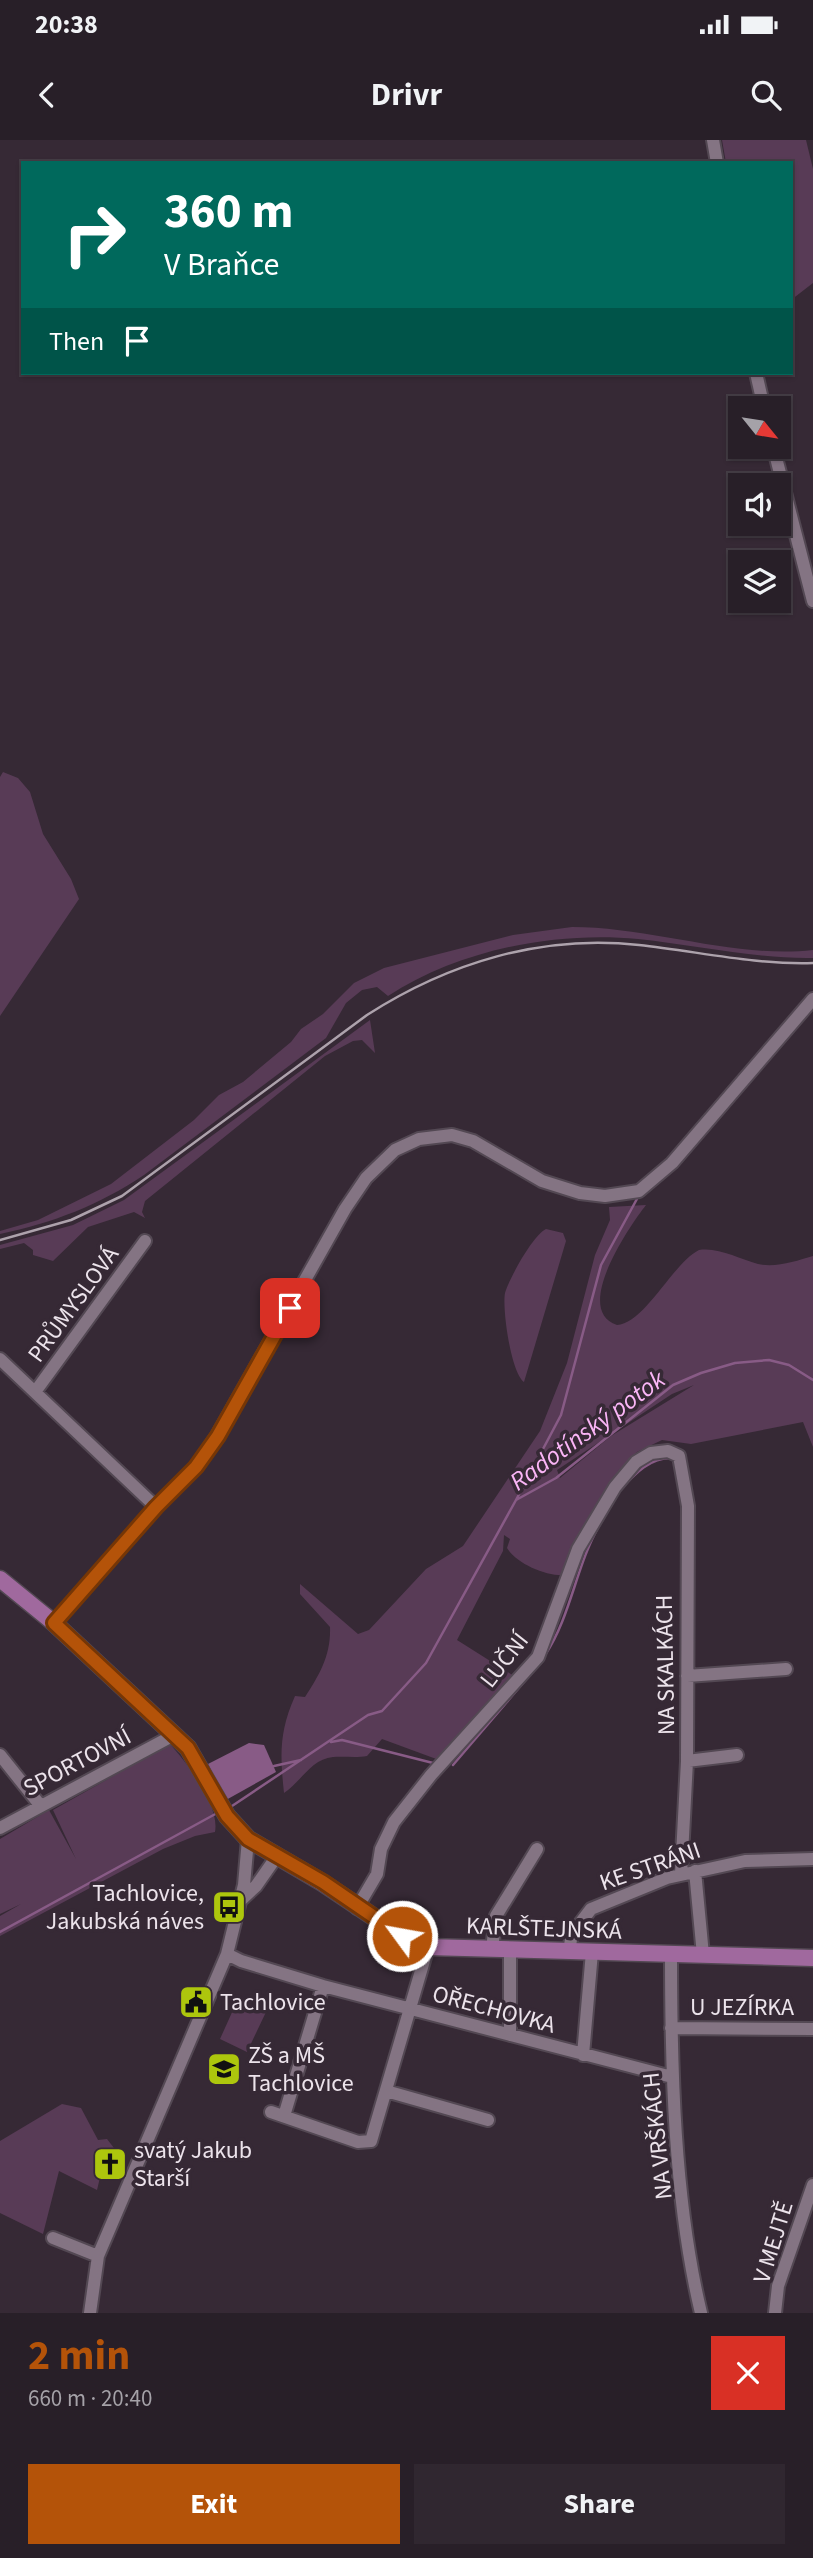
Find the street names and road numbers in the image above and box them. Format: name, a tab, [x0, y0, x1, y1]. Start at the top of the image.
street label: PRŮMYSLOVÁ	[19, 1239, 127, 1370]
street label: NA SKALKÁCH	[647, 1595, 684, 1735]
street label: LUČNÍ	[472, 1624, 538, 1696]
street label: SPORTOVNÍ	[17, 1719, 139, 1806]
street label: KE STRÁNI	[595, 1833, 706, 1900]
street label: KARLŠTEJNSKÁ	[465, 1908, 622, 1949]
street label: OŘECHOVKA	[428, 1976, 559, 2043]
street label: U JEZÍRKA	[690, 1990, 794, 2025]
street label: NA VRŠKÁCH	[633, 2071, 682, 2201]
street label: V MEJTĚ	[744, 2197, 803, 2288]

